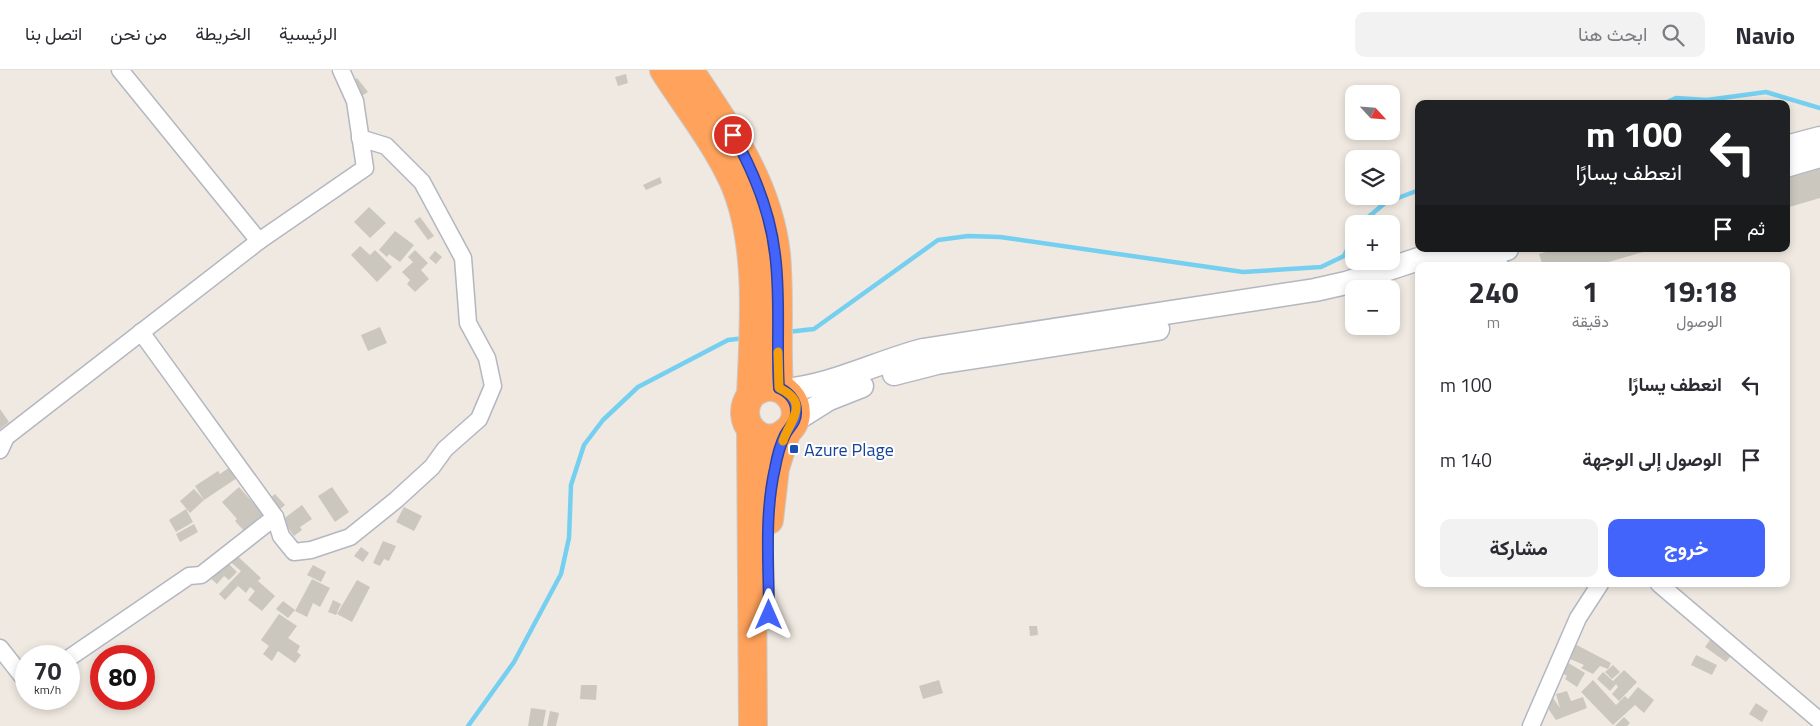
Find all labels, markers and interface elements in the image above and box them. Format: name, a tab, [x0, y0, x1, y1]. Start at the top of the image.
search box	[1355, 12, 1705, 57]
text: Navio	[1735, 17, 1795, 53]
text: ابحث هنا	[1578, 19, 1647, 48]
text: اتصل بنا	[25, 20, 82, 47]
text: من نحن	[110, 20, 167, 47]
text: الخريطة	[195, 20, 251, 47]
text: الرئيسية	[279, 20, 337, 47]
icon: search	[1659, 21, 1687, 49]
north arrow	[1345, 85, 1400, 140]
map controls	[1345, 85, 1400, 335]
text: 100 m	[1586, 107, 1682, 161]
pin	[712, 114, 754, 156]
icon: left	[1700, 120, 1765, 185]
icon: arrive	[719, 121, 747, 149]
button: layers	[1345, 150, 1400, 205]
text: انعطف يسارًا	[1576, 155, 1682, 189]
text: ثم	[1747, 213, 1765, 242]
button: +	[1345, 215, 1400, 270]
icon: arrive	[1709, 215, 1737, 243]
text: 1	[1582, 268, 1599, 314]
text: 19:18	[1662, 268, 1737, 314]
text: 240	[1468, 269, 1519, 315]
button: −	[1345, 280, 1400, 335]
text: دقيقة	[1572, 309, 1609, 333]
text: الوصول	[1676, 309, 1722, 333]
text: m	[1487, 310, 1500, 334]
text: انعطف يسارًا	[1628, 369, 1722, 398]
text: 100 m	[1440, 370, 1492, 399]
icon: left	[1737, 371, 1765, 399]
place label: Azure Plage	[804, 436, 894, 463]
marker: Azure Plage	[788, 443, 800, 455]
text: الوصول إلى الوجهة	[1582, 444, 1722, 473]
text: 140 m	[1440, 445, 1492, 474]
icon: arrive	[1737, 446, 1765, 474]
button: مشاركة	[1440, 519, 1598, 577]
button: خروج	[1608, 519, 1765, 577]
position arrow	[742, 588, 794, 640]
speed limit sign: 80	[90, 645, 155, 710]
text: 70	[33, 652, 62, 690]
text: km/h	[34, 680, 61, 699]

